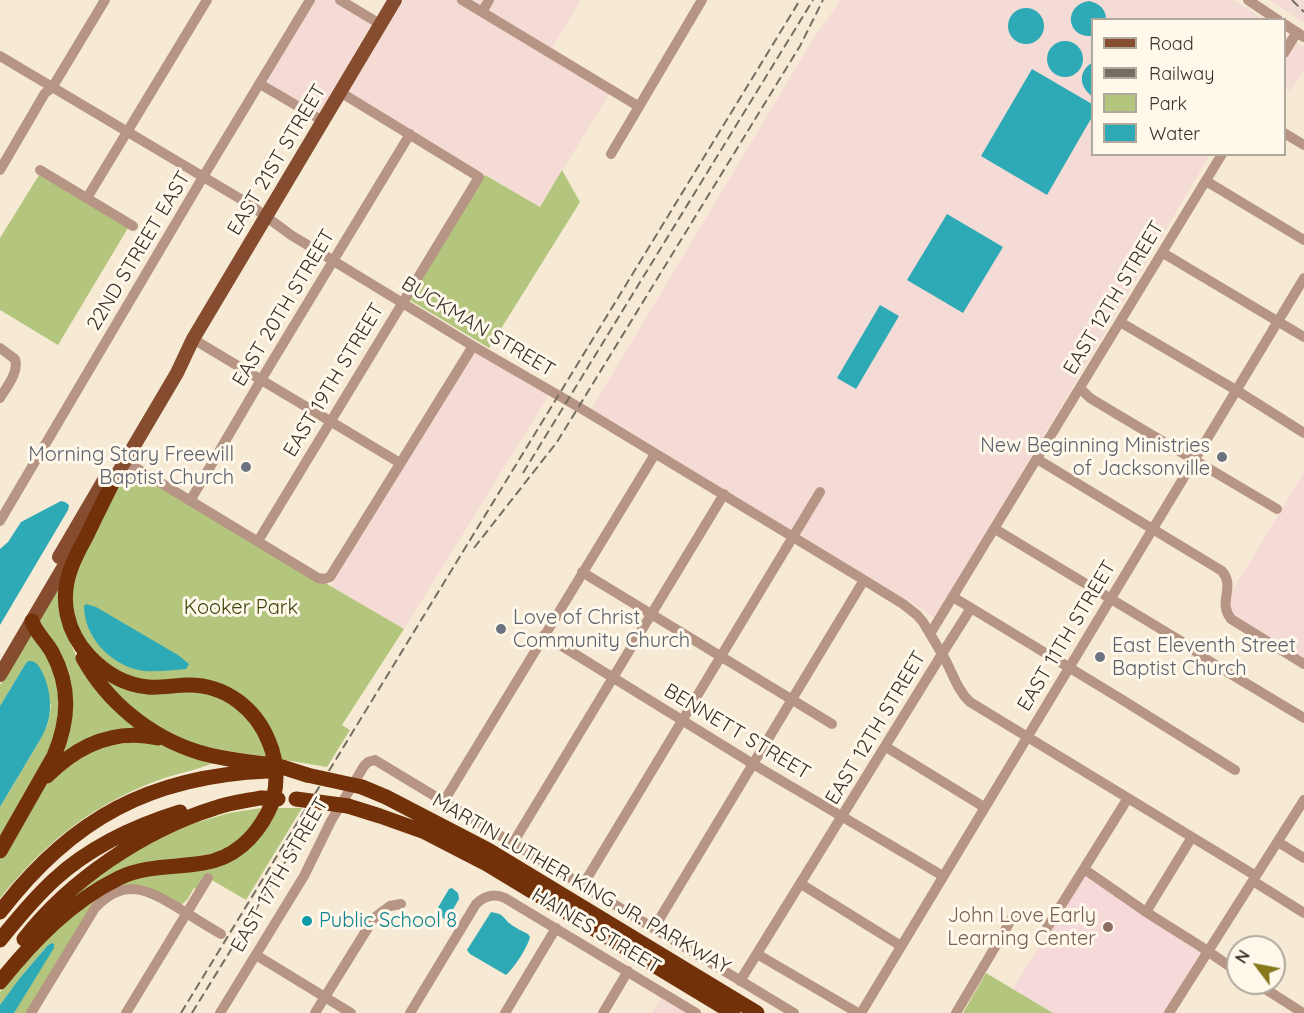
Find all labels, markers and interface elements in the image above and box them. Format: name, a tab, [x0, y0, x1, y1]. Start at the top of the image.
legend	[1091, 18, 1286, 156]
text: Road	[1149, 32, 1194, 55]
text: Railway	[1149, 62, 1215, 85]
street label: EAST 21ST STREET	[222, 80, 332, 240]
text: Park	[1149, 92, 1187, 115]
text: Water	[1149, 122, 1200, 145]
street label: 22ND STREET EAST	[82, 167, 196, 335]
street label: EAST 12TH STREET	[1059, 217, 1169, 379]
street label: EAST 20TH STREET	[228, 225, 340, 391]
street label: BUCKMAN STREET	[397, 272, 559, 382]
street label: EAST 19TH STREET	[279, 299, 389, 461]
place label: New Beginning Ministries of Jacksonville	[980, 434, 1210, 481]
place label: Morning Stary Freewill Baptist Church	[28, 443, 234, 490]
marker: New Beginning Ministries of Jacksonville	[1215, 450, 1229, 464]
marker: Morning Stary Freewill Baptist Church	[239, 460, 253, 474]
street label: EAST 11TH STREET	[1013, 556, 1121, 716]
park label: Kooker Park	[184, 596, 298, 620]
place label: Love of Christ Community Church	[513, 606, 690, 653]
marker: Love of Christ Community Church	[494, 622, 508, 636]
place label: East Eleventh Street Baptist Church	[1112, 634, 1296, 681]
street label: EAST 12TH STREET	[821, 647, 931, 809]
marker: East Eleventh Street Baptist Church	[1093, 650, 1107, 664]
street label: BENNETT STREET	[659, 679, 815, 785]
street label: MARTIN LUTHER KING JR. PARKWAY	[428, 789, 734, 979]
street label: EAST 17TH STREET	[226, 794, 334, 956]
street label: HAINES STREET	[527, 883, 665, 979]
place label: John Love Early Learning Center	[947, 904, 1096, 951]
place label: Public School 8	[319, 909, 457, 933]
marker: Public School 8	[300, 914, 314, 928]
marker: John Love Early Learning Center	[1101, 920, 1115, 934]
north arrow	[1226, 935, 1286, 995]
text: N	[1231, 946, 1254, 967]

